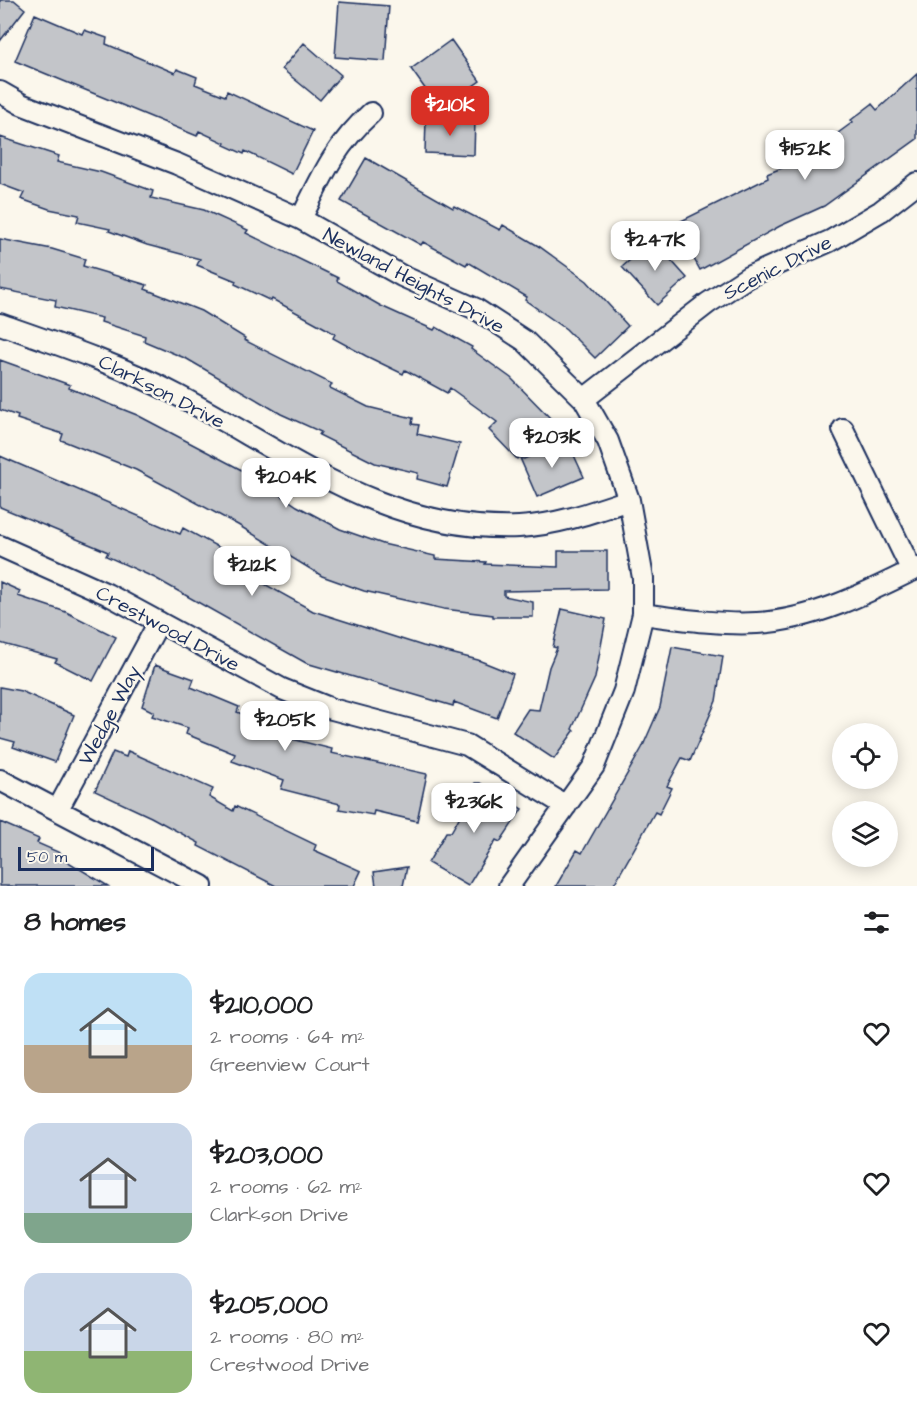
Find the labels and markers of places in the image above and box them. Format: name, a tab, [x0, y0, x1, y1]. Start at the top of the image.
pin: $210K	[408, 86, 492, 137]
pin: $152K	[763, 130, 847, 181]
pin: $247K	[613, 221, 697, 272]
pin: $203K	[510, 418, 594, 469]
pin: $204K	[244, 458, 328, 509]
pin: $212K	[210, 546, 294, 597]
pin: $205K	[243, 701, 327, 752]
pin: $236K	[432, 783, 516, 834]

